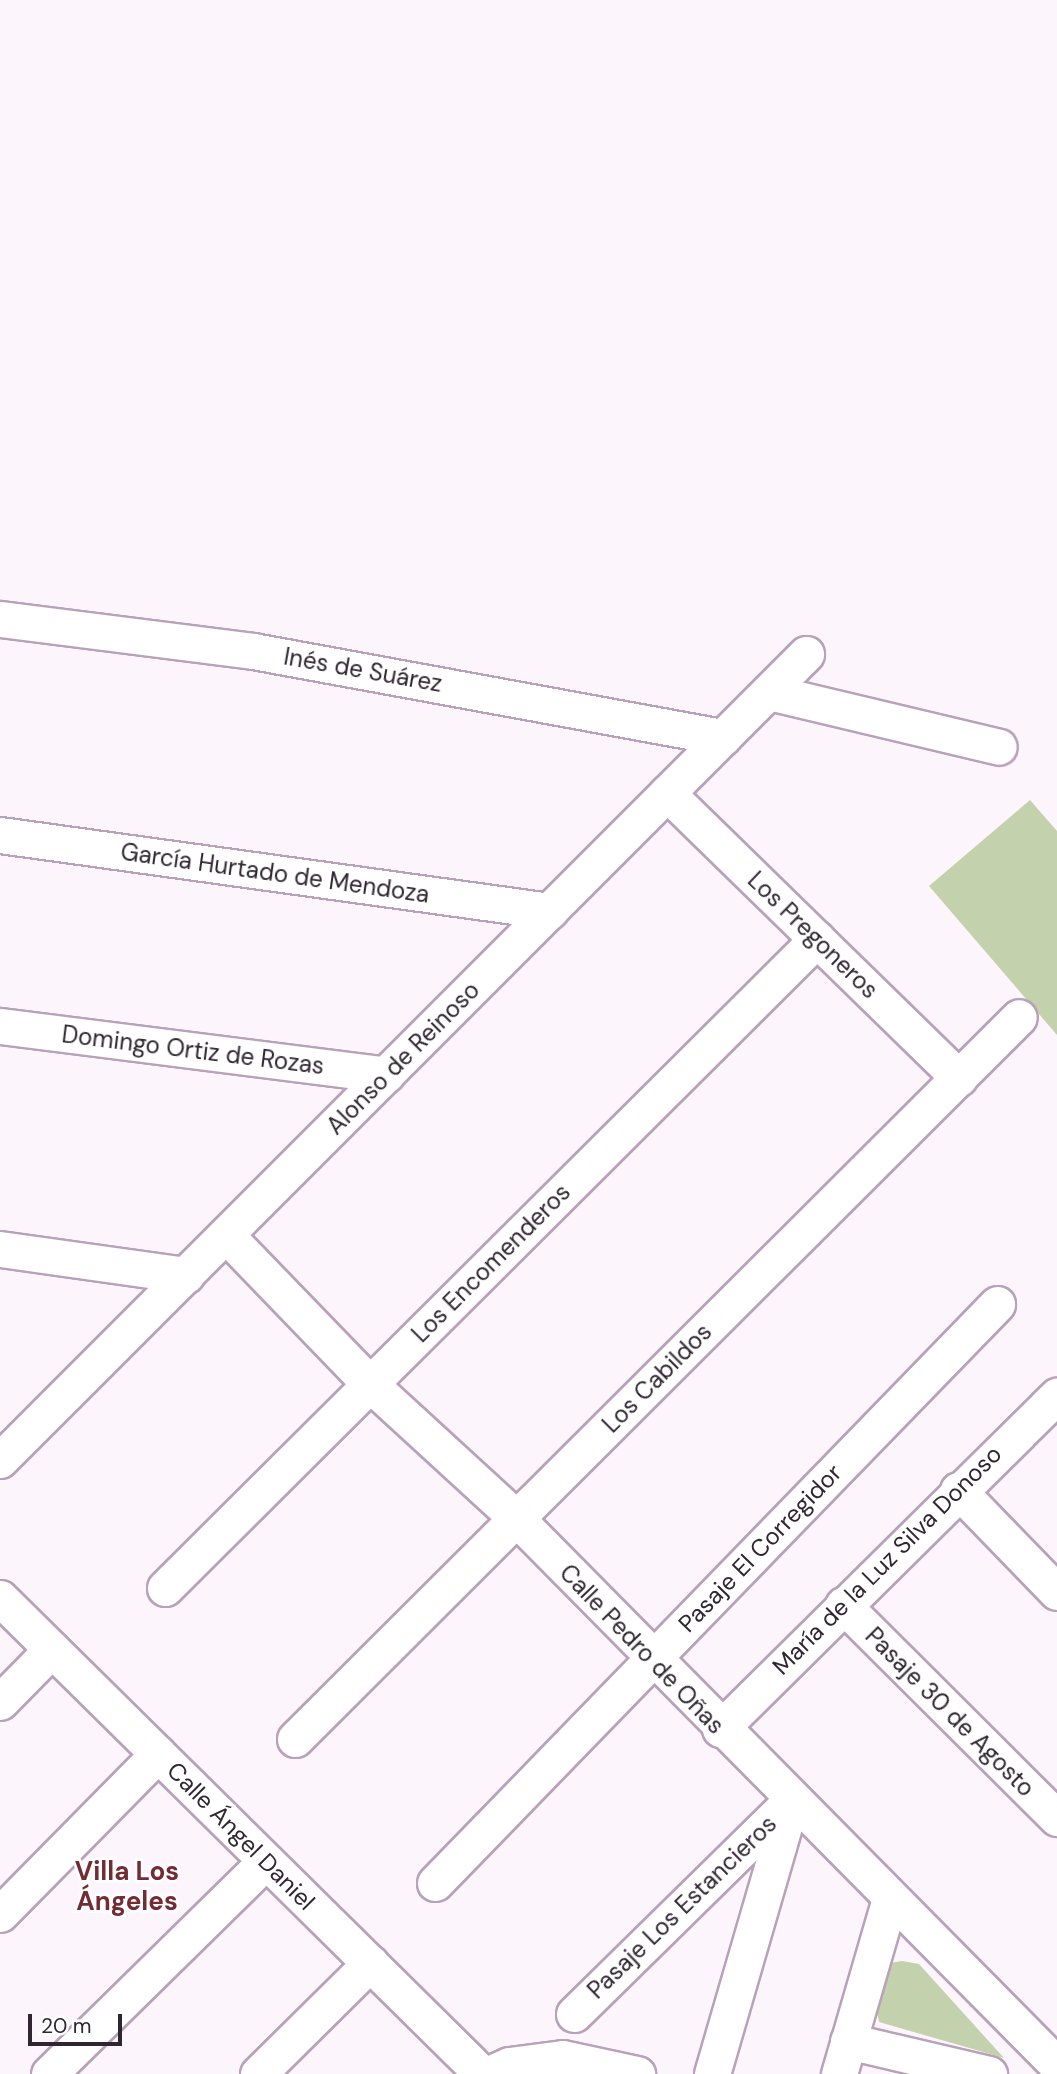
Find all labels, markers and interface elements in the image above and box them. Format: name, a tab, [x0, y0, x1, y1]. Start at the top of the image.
street label: Inés de Suárez	[282, 642, 444, 698]
street label: García Hurtado de Mendoza	[119, 837, 431, 909]
street label: Los Pregoneros	[742, 866, 884, 1004]
street label: Alonso de Reinoso	[321, 976, 485, 1140]
street label: Domingo Ortiz de Rozas	[60, 1020, 326, 1080]
street label: Los Encomenderos	[406, 1178, 576, 1348]
street label: Los Cabildos	[596, 1317, 718, 1439]
street label: María de la Luz Silva Donoso	[766, 1439, 1008, 1681]
street label: Pasaje El Corregidor	[672, 1458, 848, 1638]
street label: Calle Pedro de Oñas	[554, 1558, 730, 1740]
street label: Pasaje 30 de Agosto	[859, 1621, 1041, 1803]
street label: Calle Ángel Daniel	[161, 1756, 321, 1916]
street label: Pasaje Los Estancieros	[582, 1809, 782, 2005]
district label: Villa Los Ángeles	[75, 1856, 179, 1918]
scale bar	[32, 2000, 126, 2044]
text: 20 m	[41, 2012, 92, 2040]

